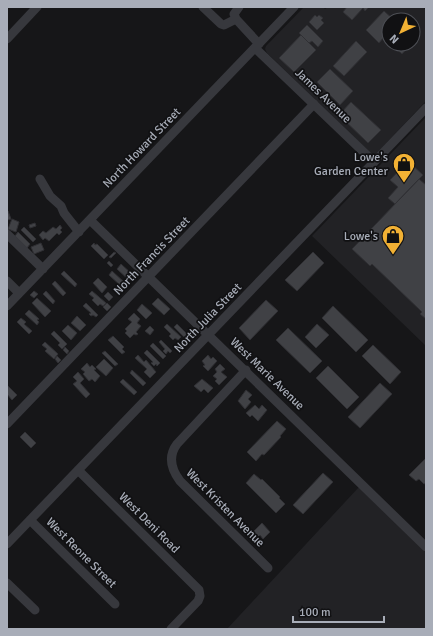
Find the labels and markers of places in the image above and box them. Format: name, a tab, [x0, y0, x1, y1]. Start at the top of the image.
place label: Lowe's Garden Center	[314, 150, 389, 179]
shop icon: Lowe's Garden Center	[391, 151, 417, 184]
shop icon: Lowe's	[380, 223, 406, 256]
place label: Lowe's	[344, 229, 378, 244]

